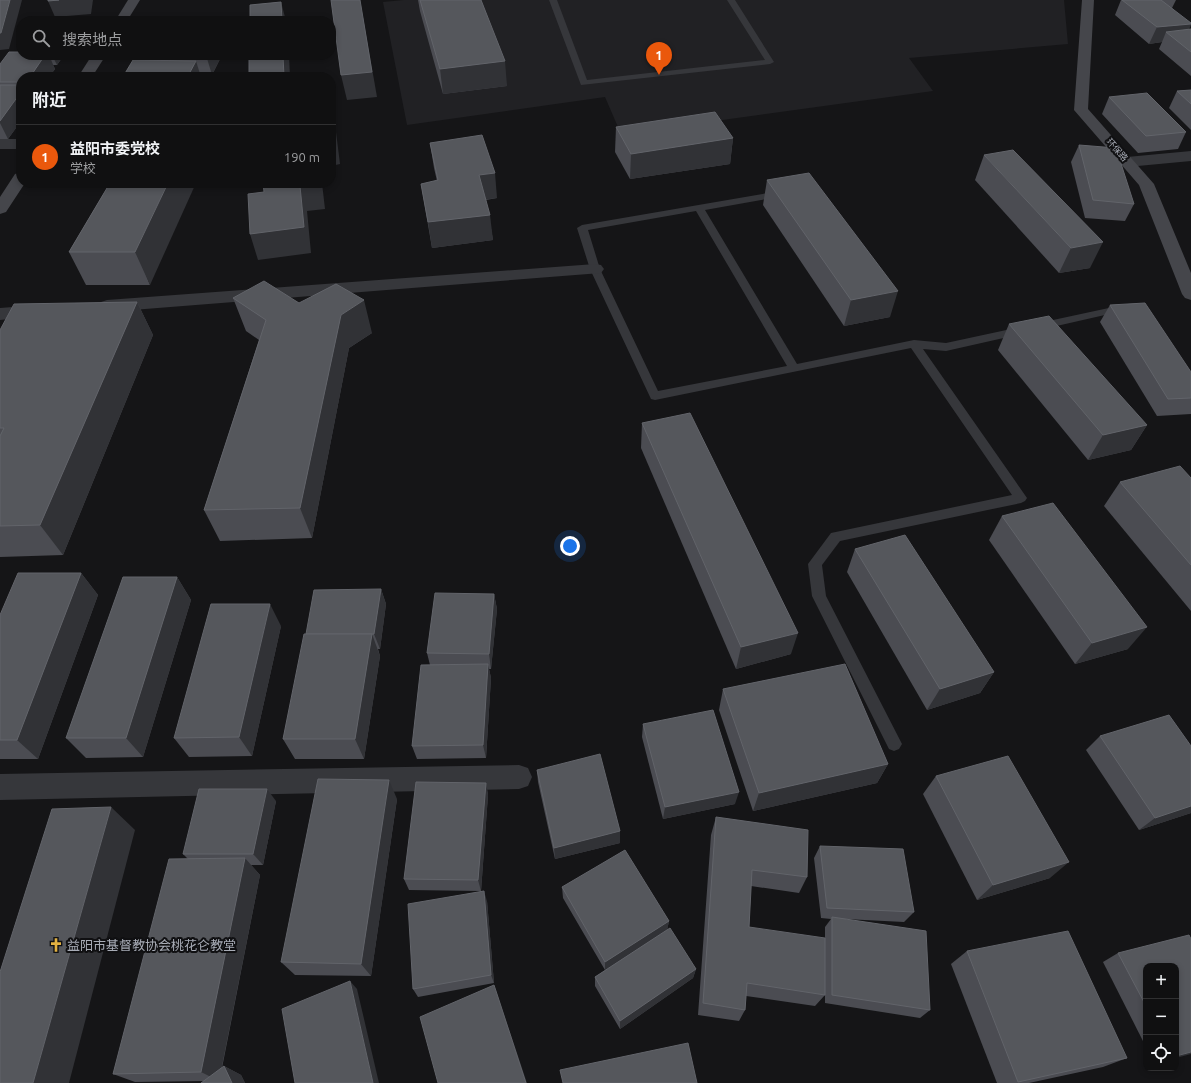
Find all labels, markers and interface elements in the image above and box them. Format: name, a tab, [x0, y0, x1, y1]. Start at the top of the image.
search box	[16, 16, 336, 60]
icon: search	[30, 27, 52, 49]
text: 搜索地点	[62, 31, 122, 48]
pin: 1	[646, 42, 672, 75]
text: 附近	[32, 90, 66, 109]
street label: 环保路	[1104, 137, 1130, 163]
text: 益阳市委党校	[70, 140, 160, 157]
text: 1	[41, 150, 49, 164]
text: 190 m	[284, 150, 320, 164]
text: 学校	[70, 161, 96, 175]
your location	[560, 536, 580, 556]
church icon: 益阳市基督教协会桃花仑教堂	[48, 937, 64, 953]
place label: 益阳市基督教协会桃花仑教堂	[67, 938, 236, 952]
map controls	[1143, 963, 1179, 1071]
button: +	[1143, 963, 1179, 999]
button: −	[1143, 999, 1179, 1035]
button: locate	[1143, 1035, 1179, 1071]

